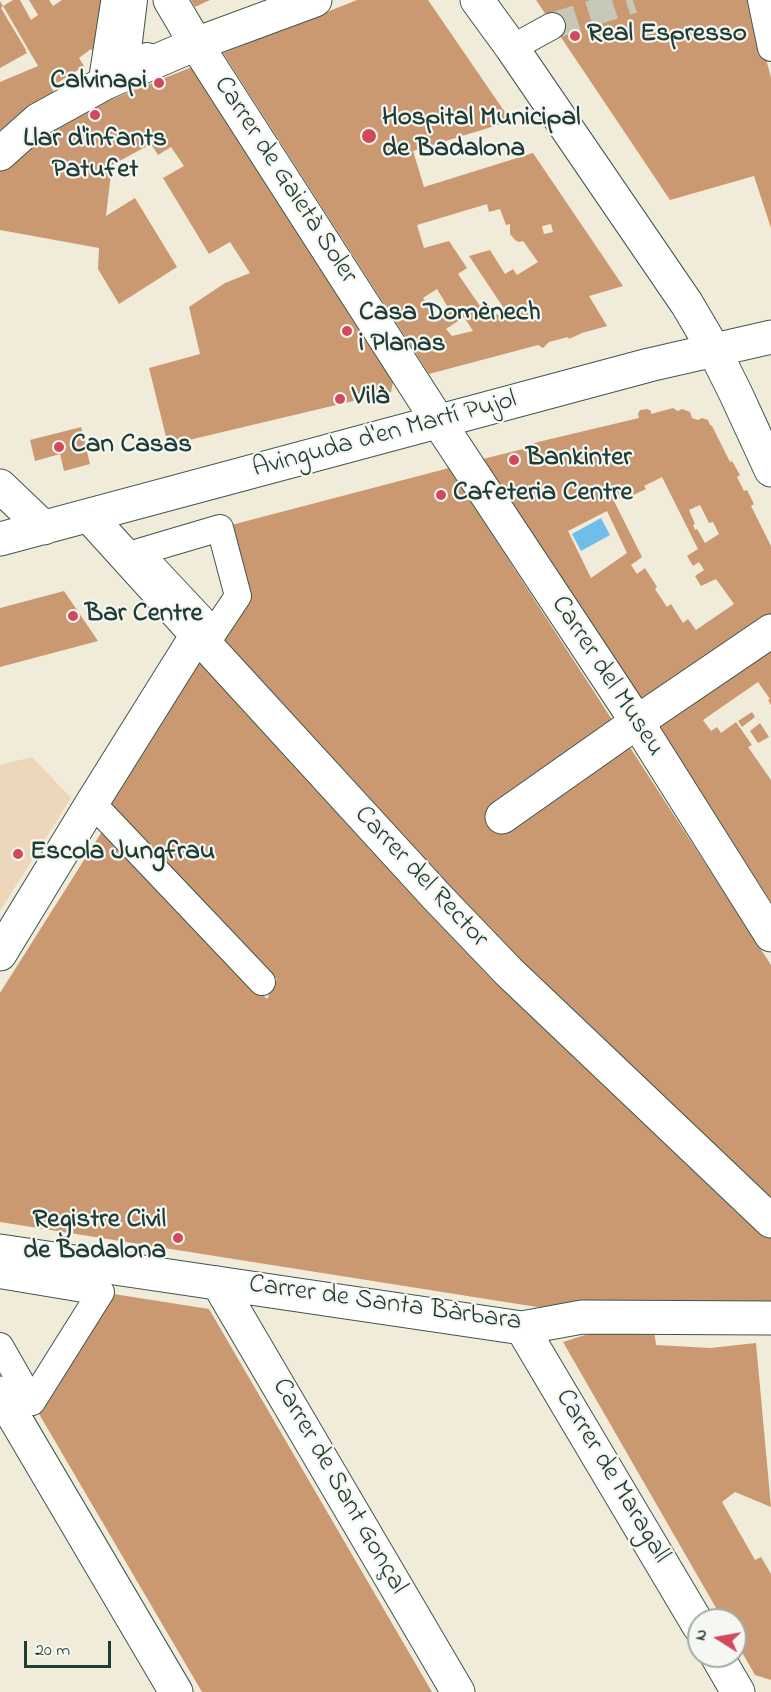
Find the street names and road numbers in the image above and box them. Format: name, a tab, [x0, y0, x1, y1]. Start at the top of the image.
street label: Carrer de Gaietà Soler	[205, 71, 363, 291]
street label: Avinguda d'en Martí Pujol	[249, 385, 521, 487]
street label: Carrer del Museu	[542, 591, 670, 763]
street label: Carrer del Rector	[346, 800, 494, 956]
street label: Carrer de Santa Bàrbara	[247, 1270, 523, 1340]
street label: Carrer de Sant Gonçal	[263, 1373, 413, 1601]
street label: Carrer de Maragall	[546, 1384, 676, 1570]

